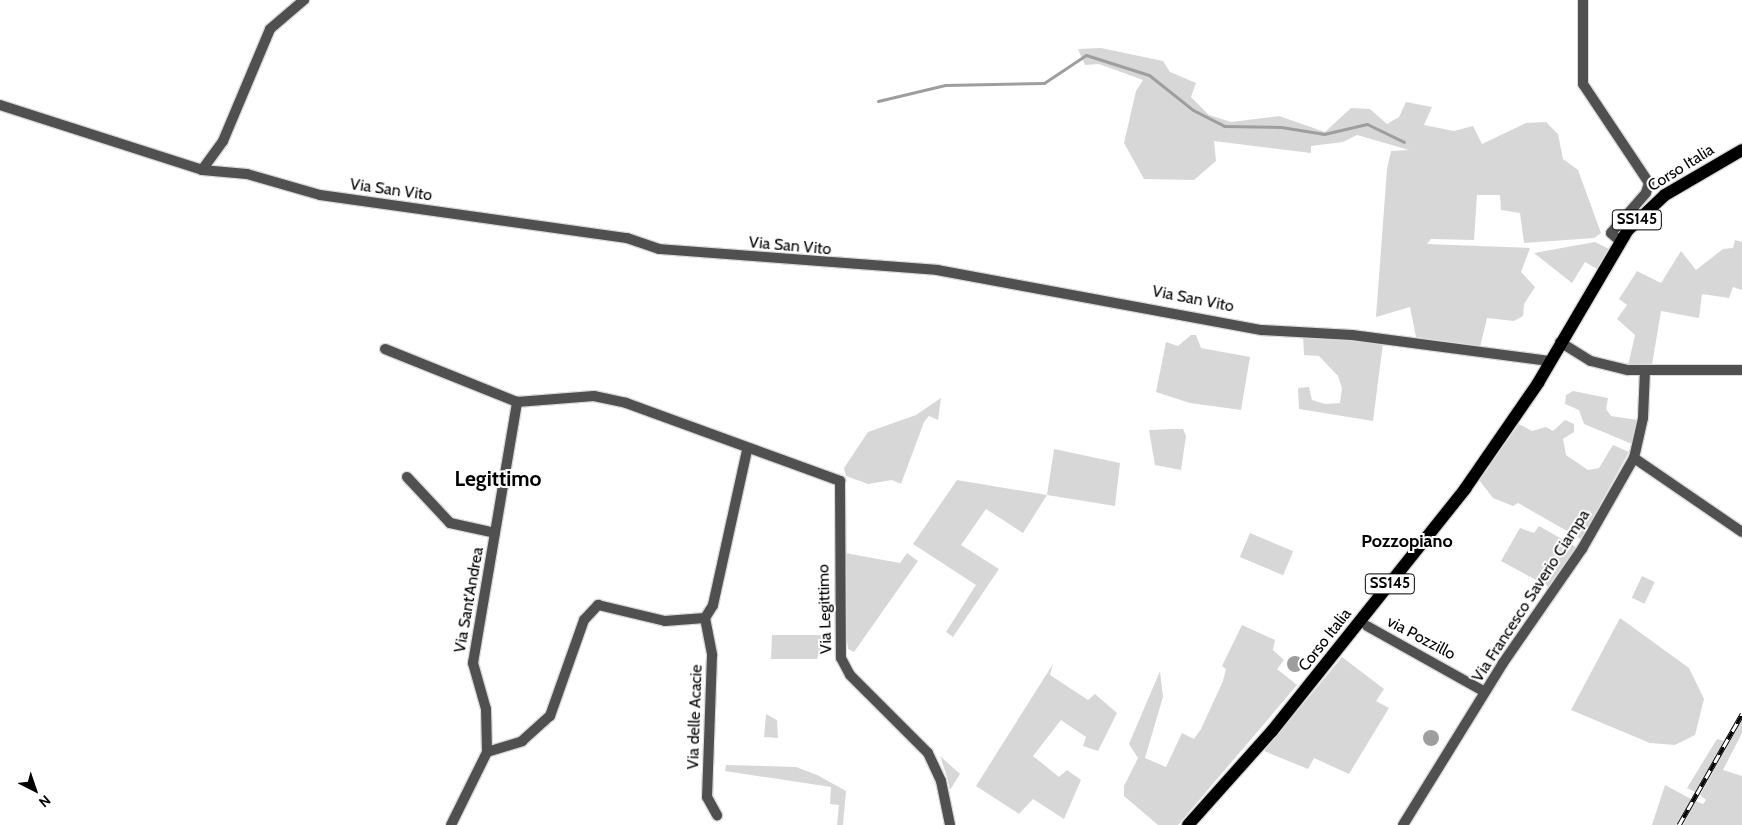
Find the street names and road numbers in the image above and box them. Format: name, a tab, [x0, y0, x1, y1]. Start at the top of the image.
street label: Corso Italia	[1644, 140, 1718, 196]
street label: Via San Vito	[349, 175, 433, 205]
road number: SS145	[1611, 208, 1663, 232]
street label: Via San Vito	[748, 233, 832, 259]
street label: Via San Vito	[1151, 282, 1235, 316]
street label: Via Francesco Saverio Ciampa	[1468, 506, 1594, 686]
street label: Via Sant'Andrea	[450, 546, 488, 654]
street label: Via Legittimo	[814, 564, 836, 654]
road number: SS145	[1364, 572, 1416, 596]
street label: Corso Italia	[1295, 605, 1355, 675]
street label: via Pozzillo	[1383, 612, 1459, 664]
street label: Via delle Acacie	[684, 664, 706, 770]

